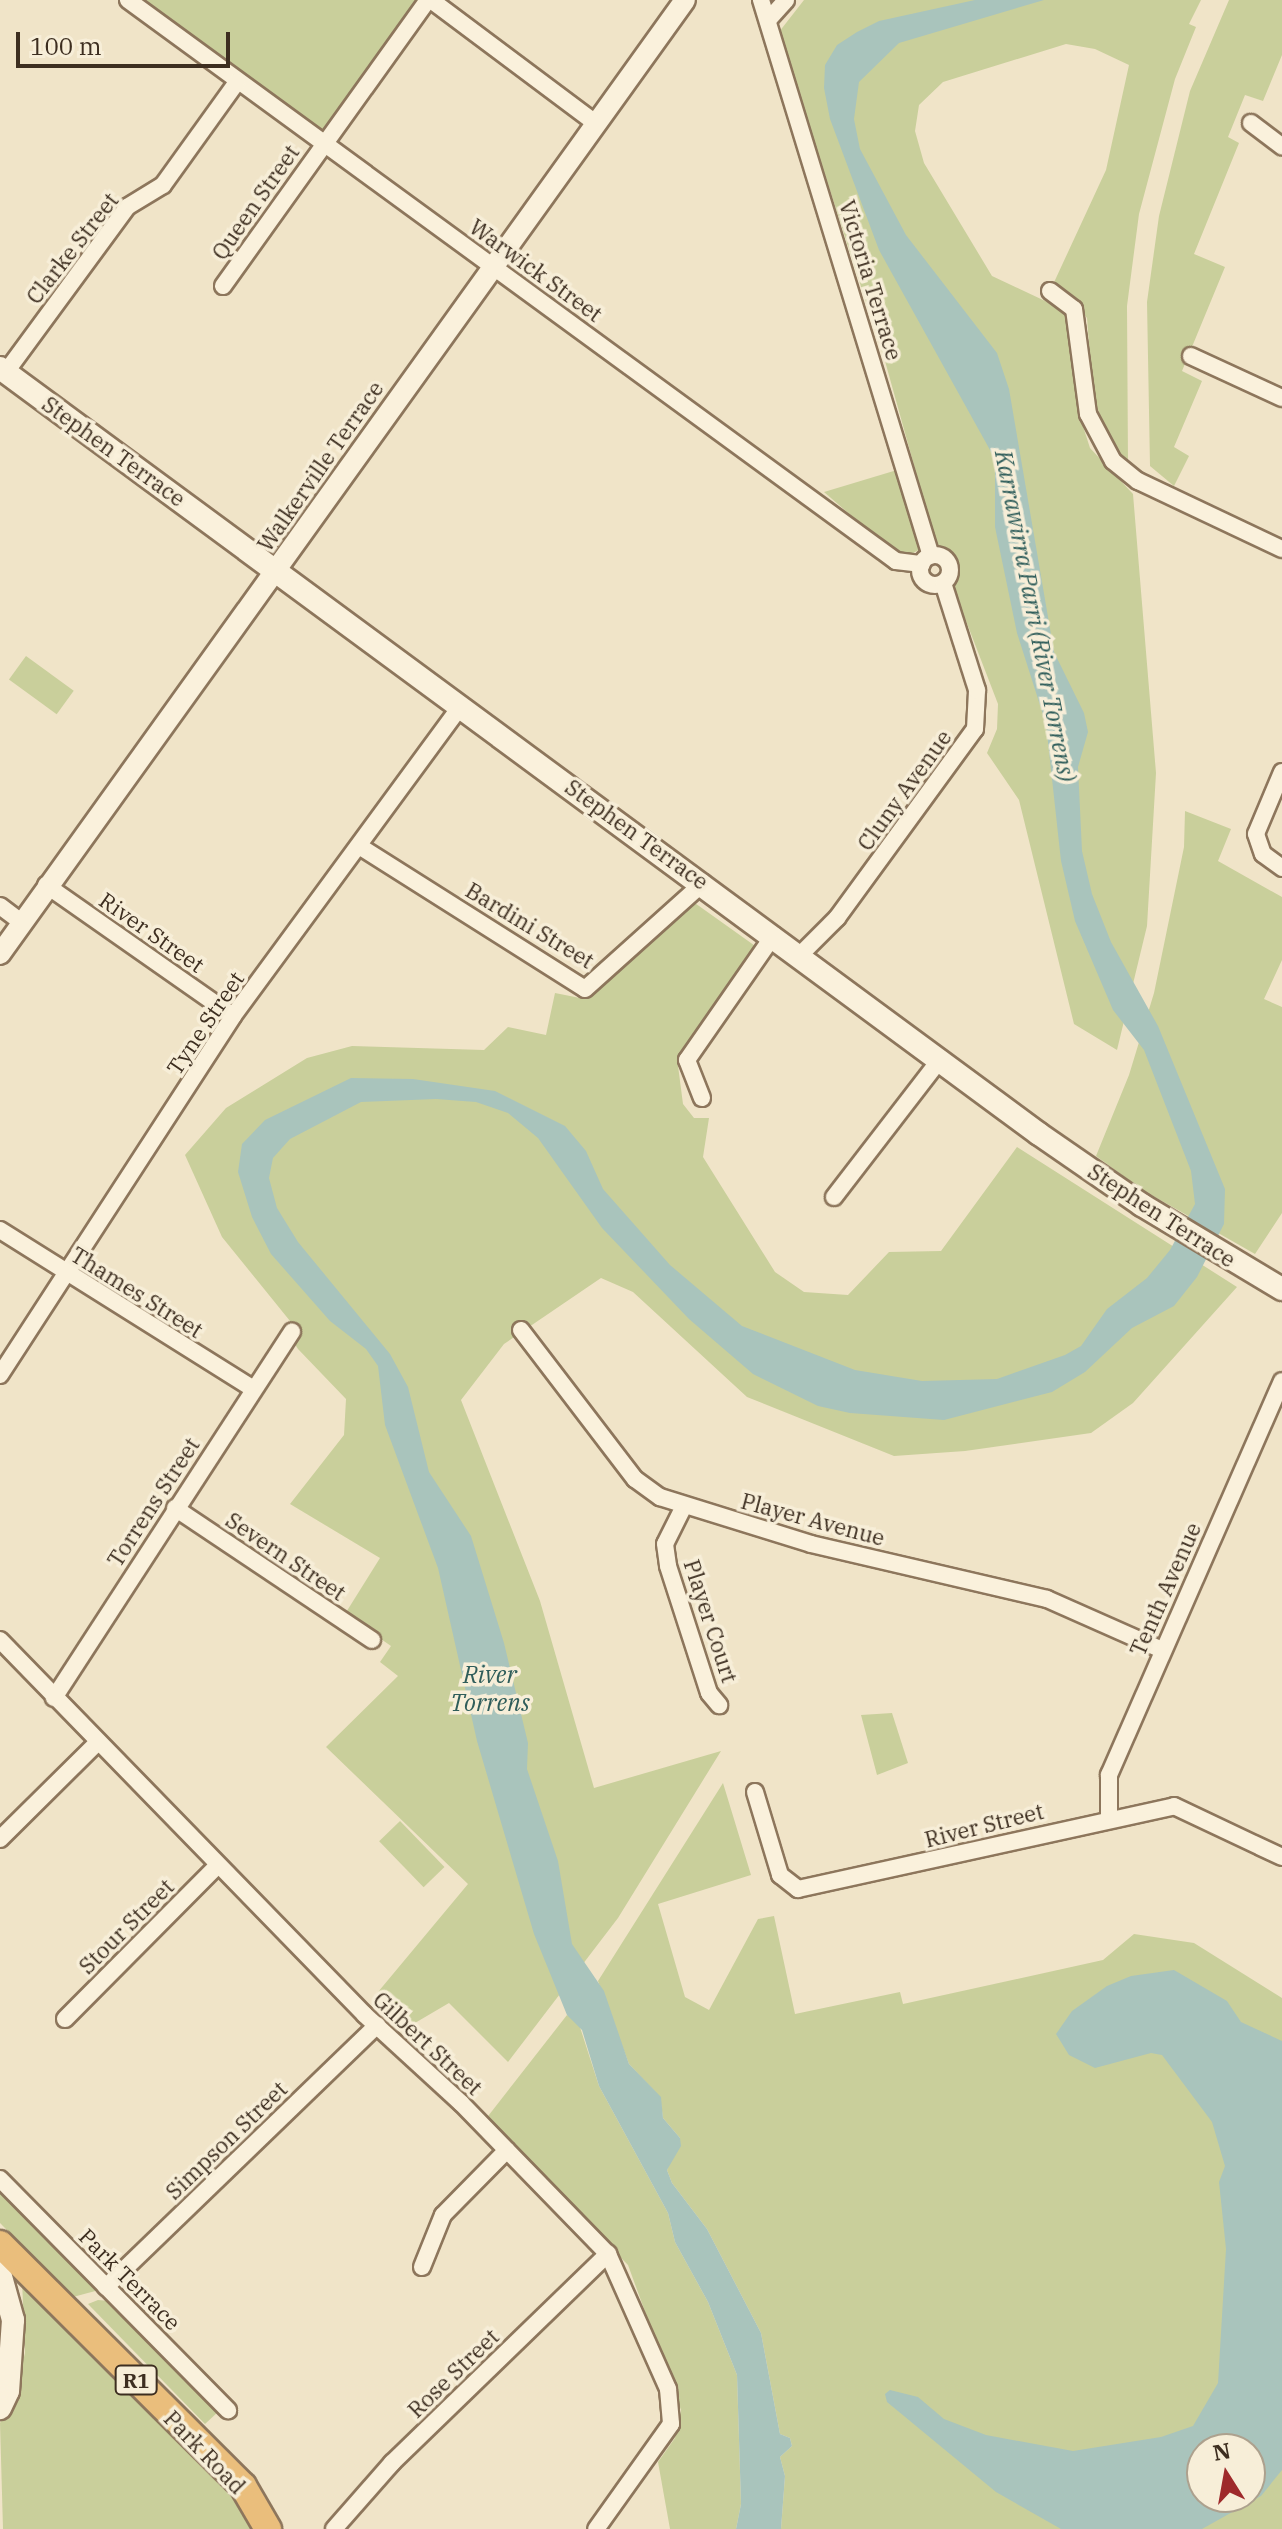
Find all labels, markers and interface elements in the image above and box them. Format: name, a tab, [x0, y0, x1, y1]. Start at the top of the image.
scale bar	[20, 16, 234, 66]
text: 100 m	[30, 30, 102, 62]
street label: Queen Street	[206, 140, 304, 264]
street label: Clarke Street	[20, 187, 124, 309]
street label: Victoria Terrace	[834, 197, 908, 363]
street label: Warwick Street	[465, 213, 607, 327]
street label: Walkerville Terrace	[251, 376, 389, 556]
street label: Stephen Terrace	[37, 390, 191, 512]
water label: Karrawirra Parri (River Torrens)	[989, 448, 1081, 784]
street label: Cluny Avenue	[851, 725, 957, 855]
street label: Stephen Terrace	[560, 773, 714, 895]
street label: Bardini Street	[461, 876, 599, 974]
street label: River Street	[95, 886, 209, 978]
street label: Tyne Street	[161, 966, 249, 1080]
street label: Stephen Terrace	[1083, 1158, 1241, 1272]
street label: Thames Street	[66, 1241, 208, 1343]
street label: Torrens Street	[101, 1432, 205, 1572]
street label: Player Avenue	[738, 1487, 888, 1551]
street label: Severn Street	[221, 1506, 351, 1606]
street label: Tenth Avenue	[1124, 1518, 1206, 1660]
street label: Player Court	[679, 1556, 743, 1686]
water label: River Torrens	[450, 1661, 530, 1717]
street label: River Street	[922, 1797, 1046, 1853]
street label: Stour Street	[73, 1873, 179, 1979]
street label: Gilbert Street	[368, 1986, 488, 2100]
street label: Simpson Street	[160, 2075, 292, 2205]
street label: Park Terrace	[74, 2223, 186, 2335]
street label: Rose Street	[402, 2323, 504, 2423]
road number: R1	[114, 2364, 158, 2396]
street label: Park Road	[159, 2405, 251, 2499]
north arrow	[1186, 2433, 1266, 2513]
text: N	[1210, 2435, 1233, 2467]

